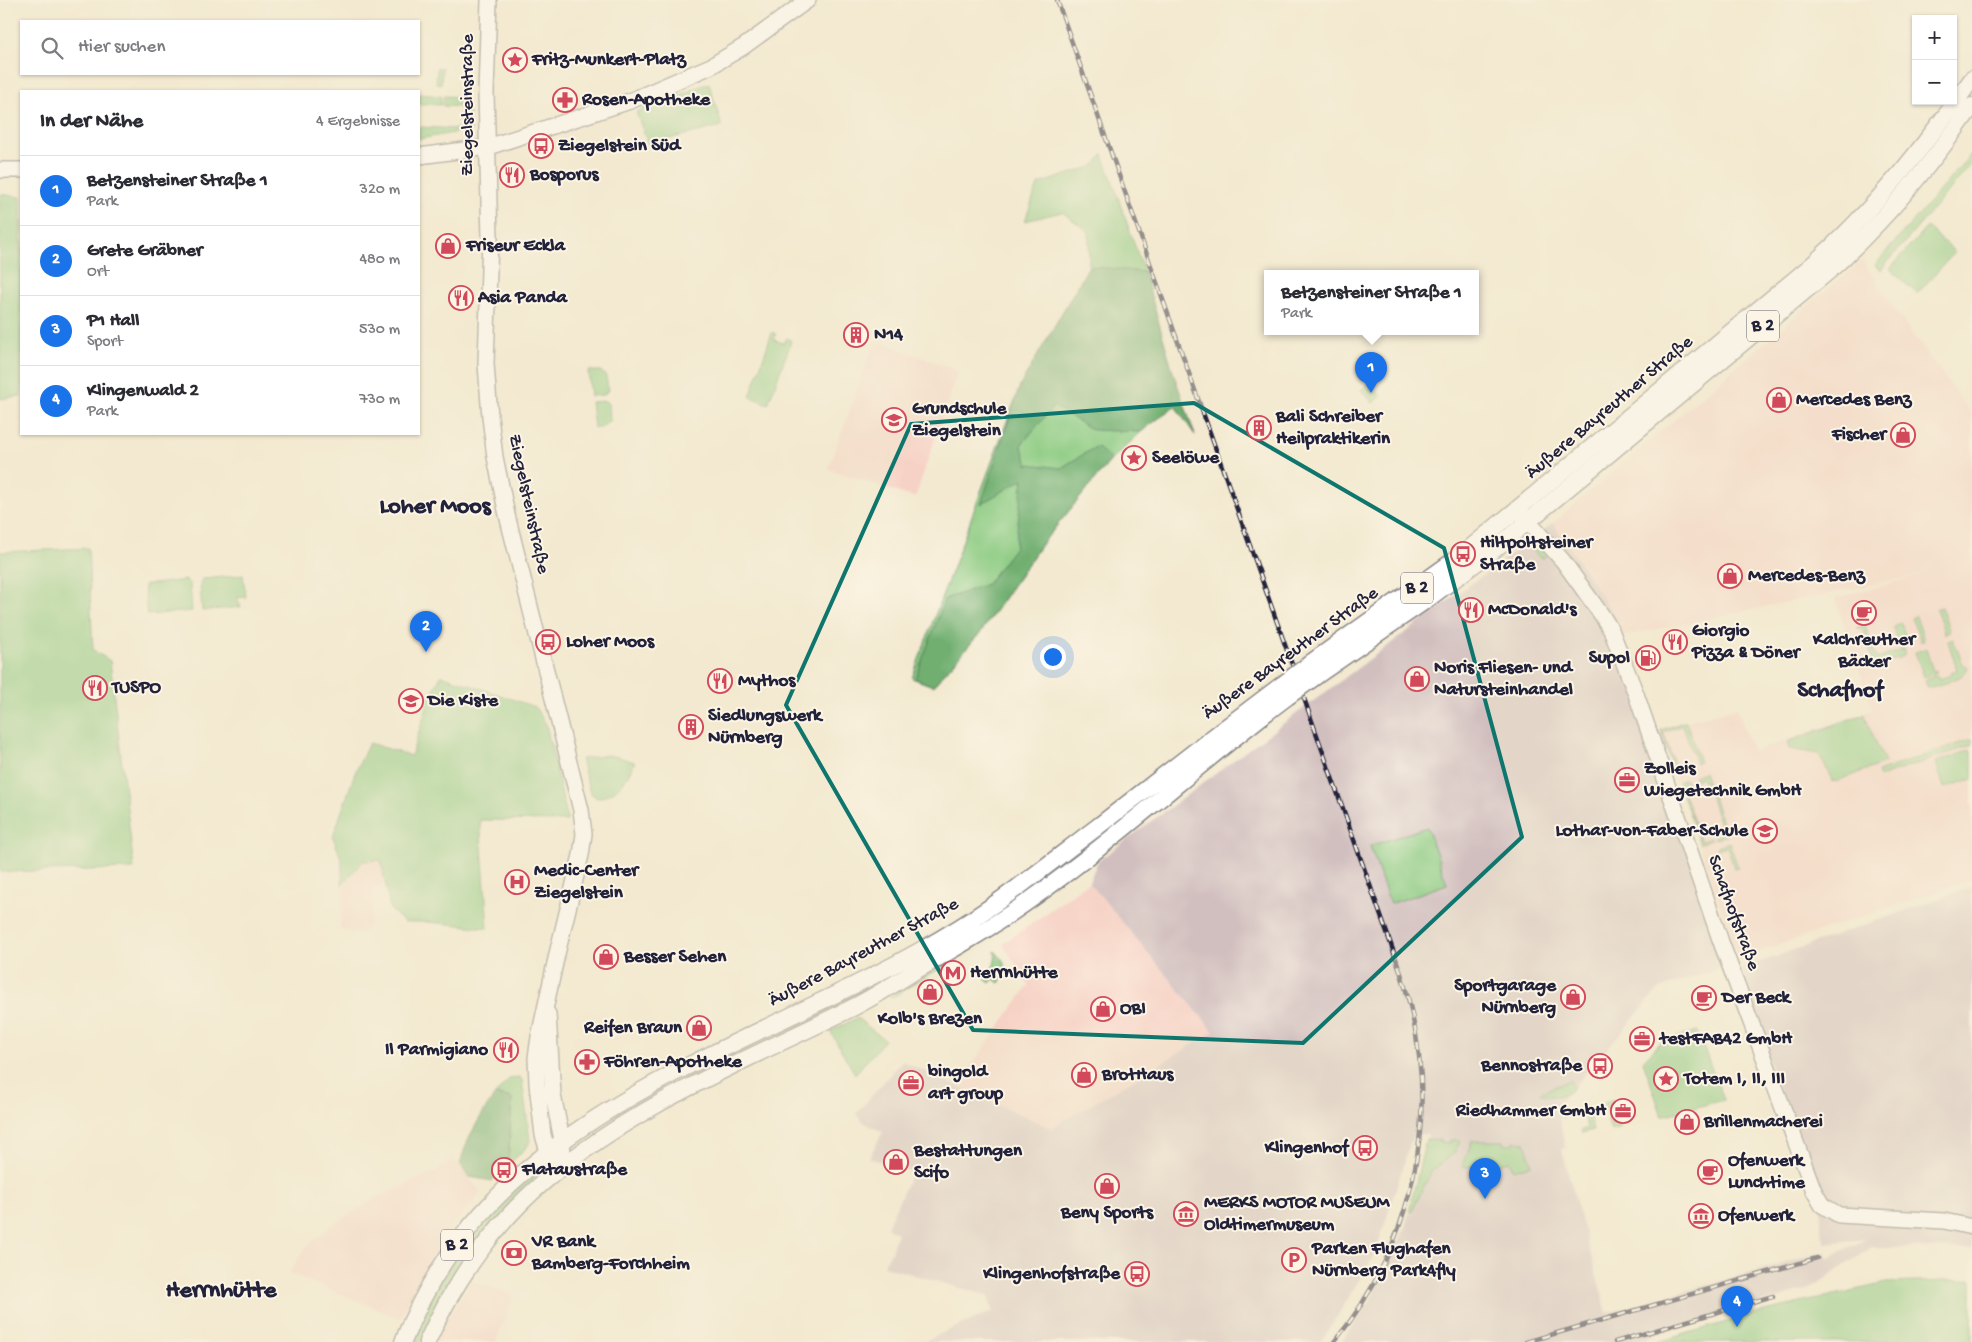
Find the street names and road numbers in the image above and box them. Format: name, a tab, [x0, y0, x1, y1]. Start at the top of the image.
street label: Ziegelsteinstraße	[457, 34, 480, 176]
road number: B 2	[1747, 310, 1779, 342]
street label: Äußere Bayreuther Straße	[1521, 331, 1699, 485]
street label: Ziegelsteinstraße	[502, 432, 554, 576]
road number: B 2	[1401, 572, 1433, 604]
street label: Äußere Bayreuther Straße	[1199, 582, 1384, 726]
street label: Schafhofstraße	[1701, 852, 1765, 974]
street label: Äußere Bayreuther Straße	[765, 893, 963, 1013]
road number: B 2	[441, 1230, 473, 1260]

